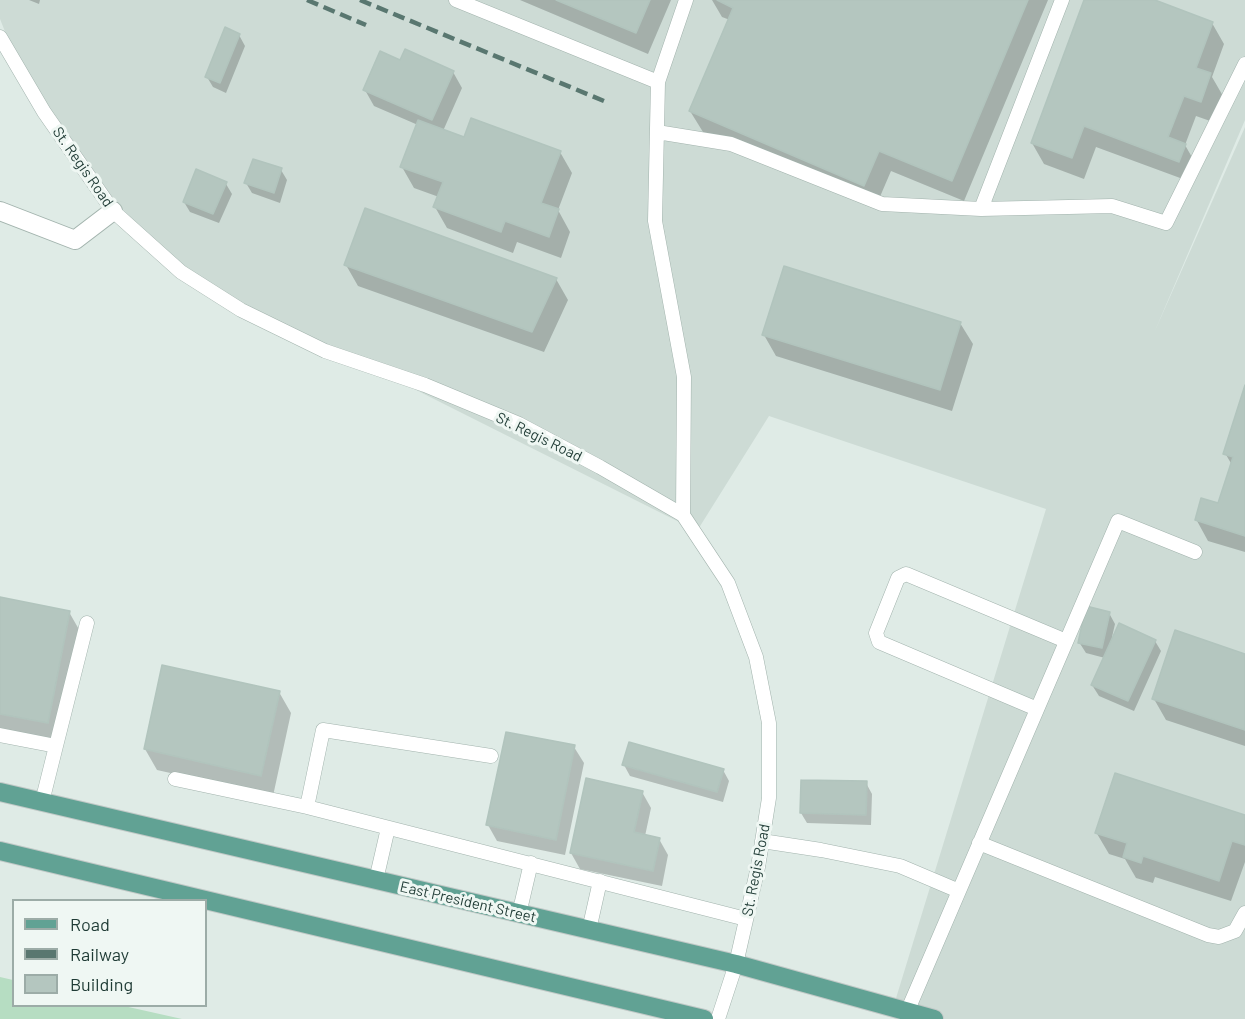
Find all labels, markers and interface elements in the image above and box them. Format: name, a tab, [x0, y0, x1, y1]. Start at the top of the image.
street label: St. Regis Road	[49, 123, 117, 211]
street label: St. Regis Road	[493, 408, 585, 466]
street label: St. Regis Road	[738, 822, 774, 918]
street label: East President Street	[398, 878, 538, 926]
legend	[12, 899, 207, 1007]
text: Road	[70, 913, 110, 935]
text: Railway	[70, 943, 129, 965]
text: Building	[70, 973, 133, 995]

